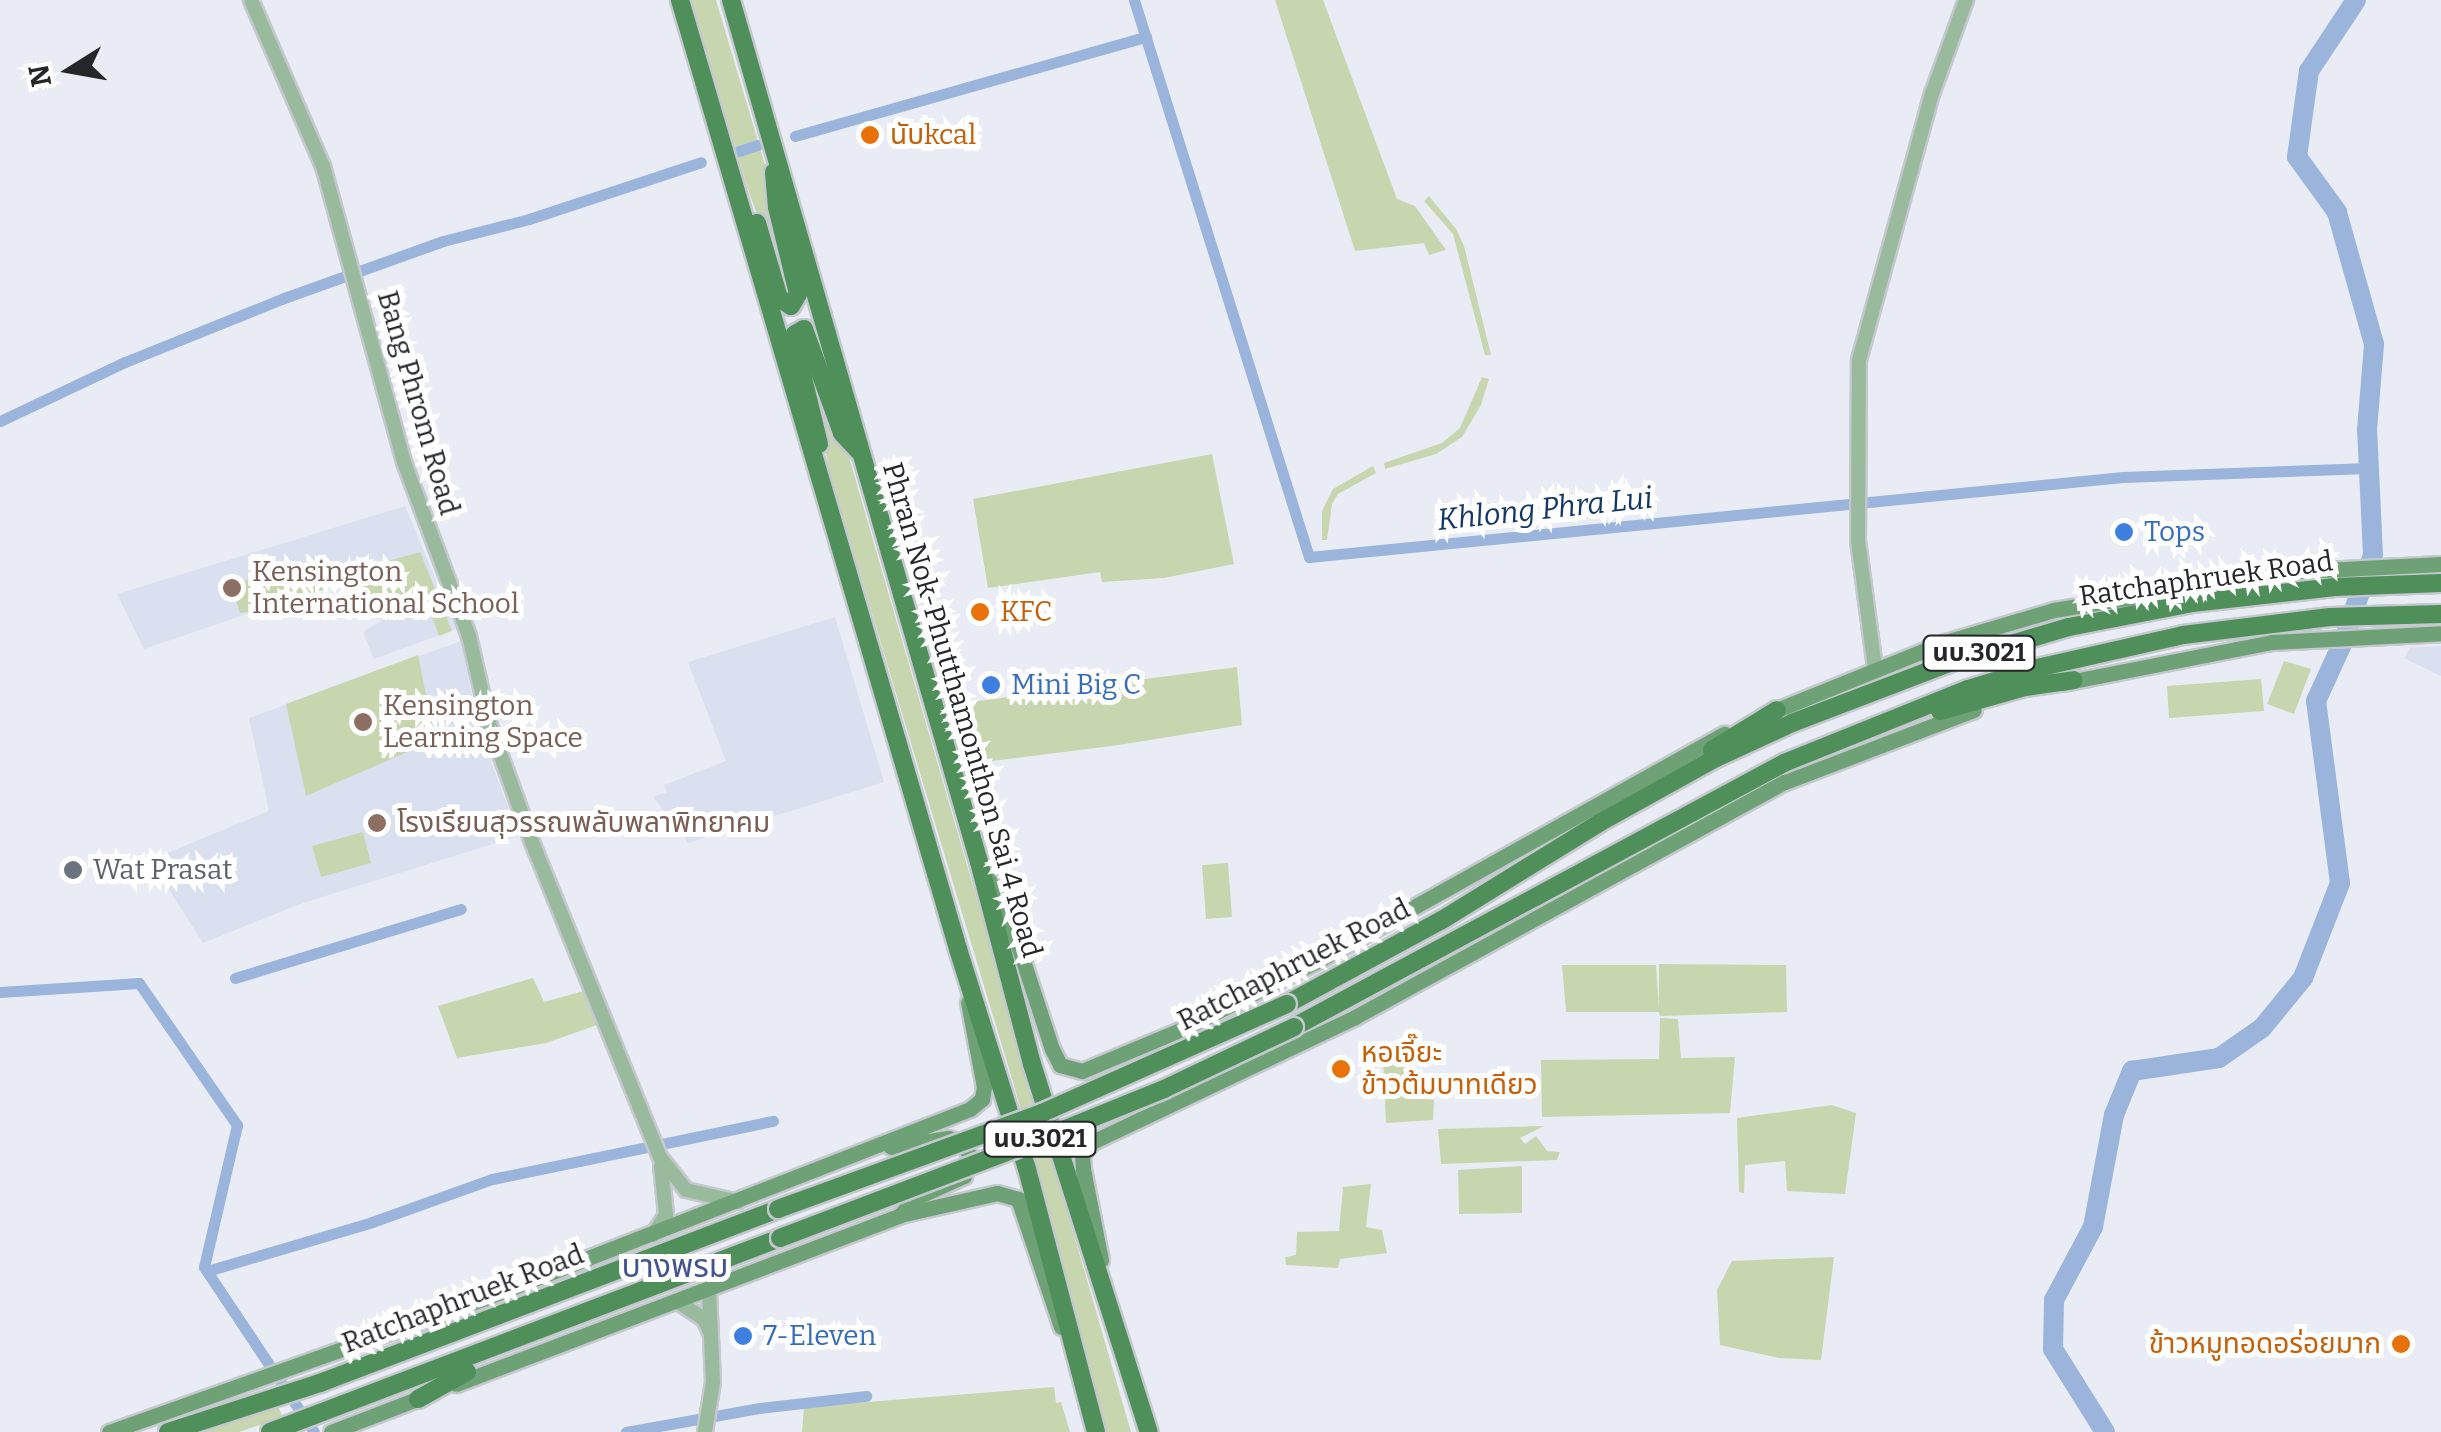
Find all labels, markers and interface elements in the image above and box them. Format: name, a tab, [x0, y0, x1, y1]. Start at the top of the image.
north arrow	[20, 20, 120, 120]
text: N	[22, 62, 58, 90]
place label: นับkcal	[890, 118, 976, 152]
marker: นับkcal	[859, 124, 881, 146]
street label: Bang Phrom Road	[370, 287, 466, 519]
street label: Phran Nok-Phutthamonthon Sai 4 Road	[875, 459, 1049, 961]
water label: Khlong Phra Lui	[1436, 480, 1654, 538]
place label: Tops	[2144, 515, 2205, 549]
marker: Tops	[2113, 521, 2135, 543]
street label: Ratchaphruek Road	[2077, 545, 2335, 613]
place label: Kensington International School	[252, 555, 519, 621]
marker: Kensington International School	[221, 577, 243, 599]
place label: KFC	[1000, 595, 1052, 629]
marker: KFC	[969, 601, 991, 623]
road number: นบ.3021	[1922, 633, 2036, 673]
place label: Mini Big C	[1011, 668, 1141, 702]
marker: Mini Big C	[980, 674, 1002, 696]
place label: Kensington Learning Space	[383, 689, 583, 755]
marker: Kensington Learning Space	[352, 711, 374, 733]
place label: โรงเรียนสุวรรณพลับพลาพิทยาคม	[397, 806, 770, 840]
marker: โรงเรียนสุวรรณพลับพลาพิทยาคม	[366, 812, 388, 834]
place label: Wat Prasat	[93, 853, 232, 887]
marker: Wat Prasat	[62, 859, 84, 881]
street label: Ratchaphruek Road	[1172, 892, 1416, 1038]
place label: หอเจี๊ยะ ข้าวต้มบาทเดียว	[1361, 1036, 1537, 1102]
marker: หอเจี๊ยะ ข้าวต้มบาทเดียว	[1330, 1058, 1352, 1080]
road number: นบ.3021	[982, 1119, 1098, 1159]
street label: Ratchaphruek Road	[338, 1237, 588, 1361]
district label: บางพรม	[621, 1247, 729, 1285]
place label: 7-Eleven	[763, 1319, 876, 1353]
marker: 7-Eleven	[732, 1325, 754, 1347]
place label: ข้าวหมูทอดอร่อยมาก	[2149, 1327, 2381, 1361]
marker: ข้าวหมูทอดอร่อยมาก	[2390, 1333, 2412, 1355]

